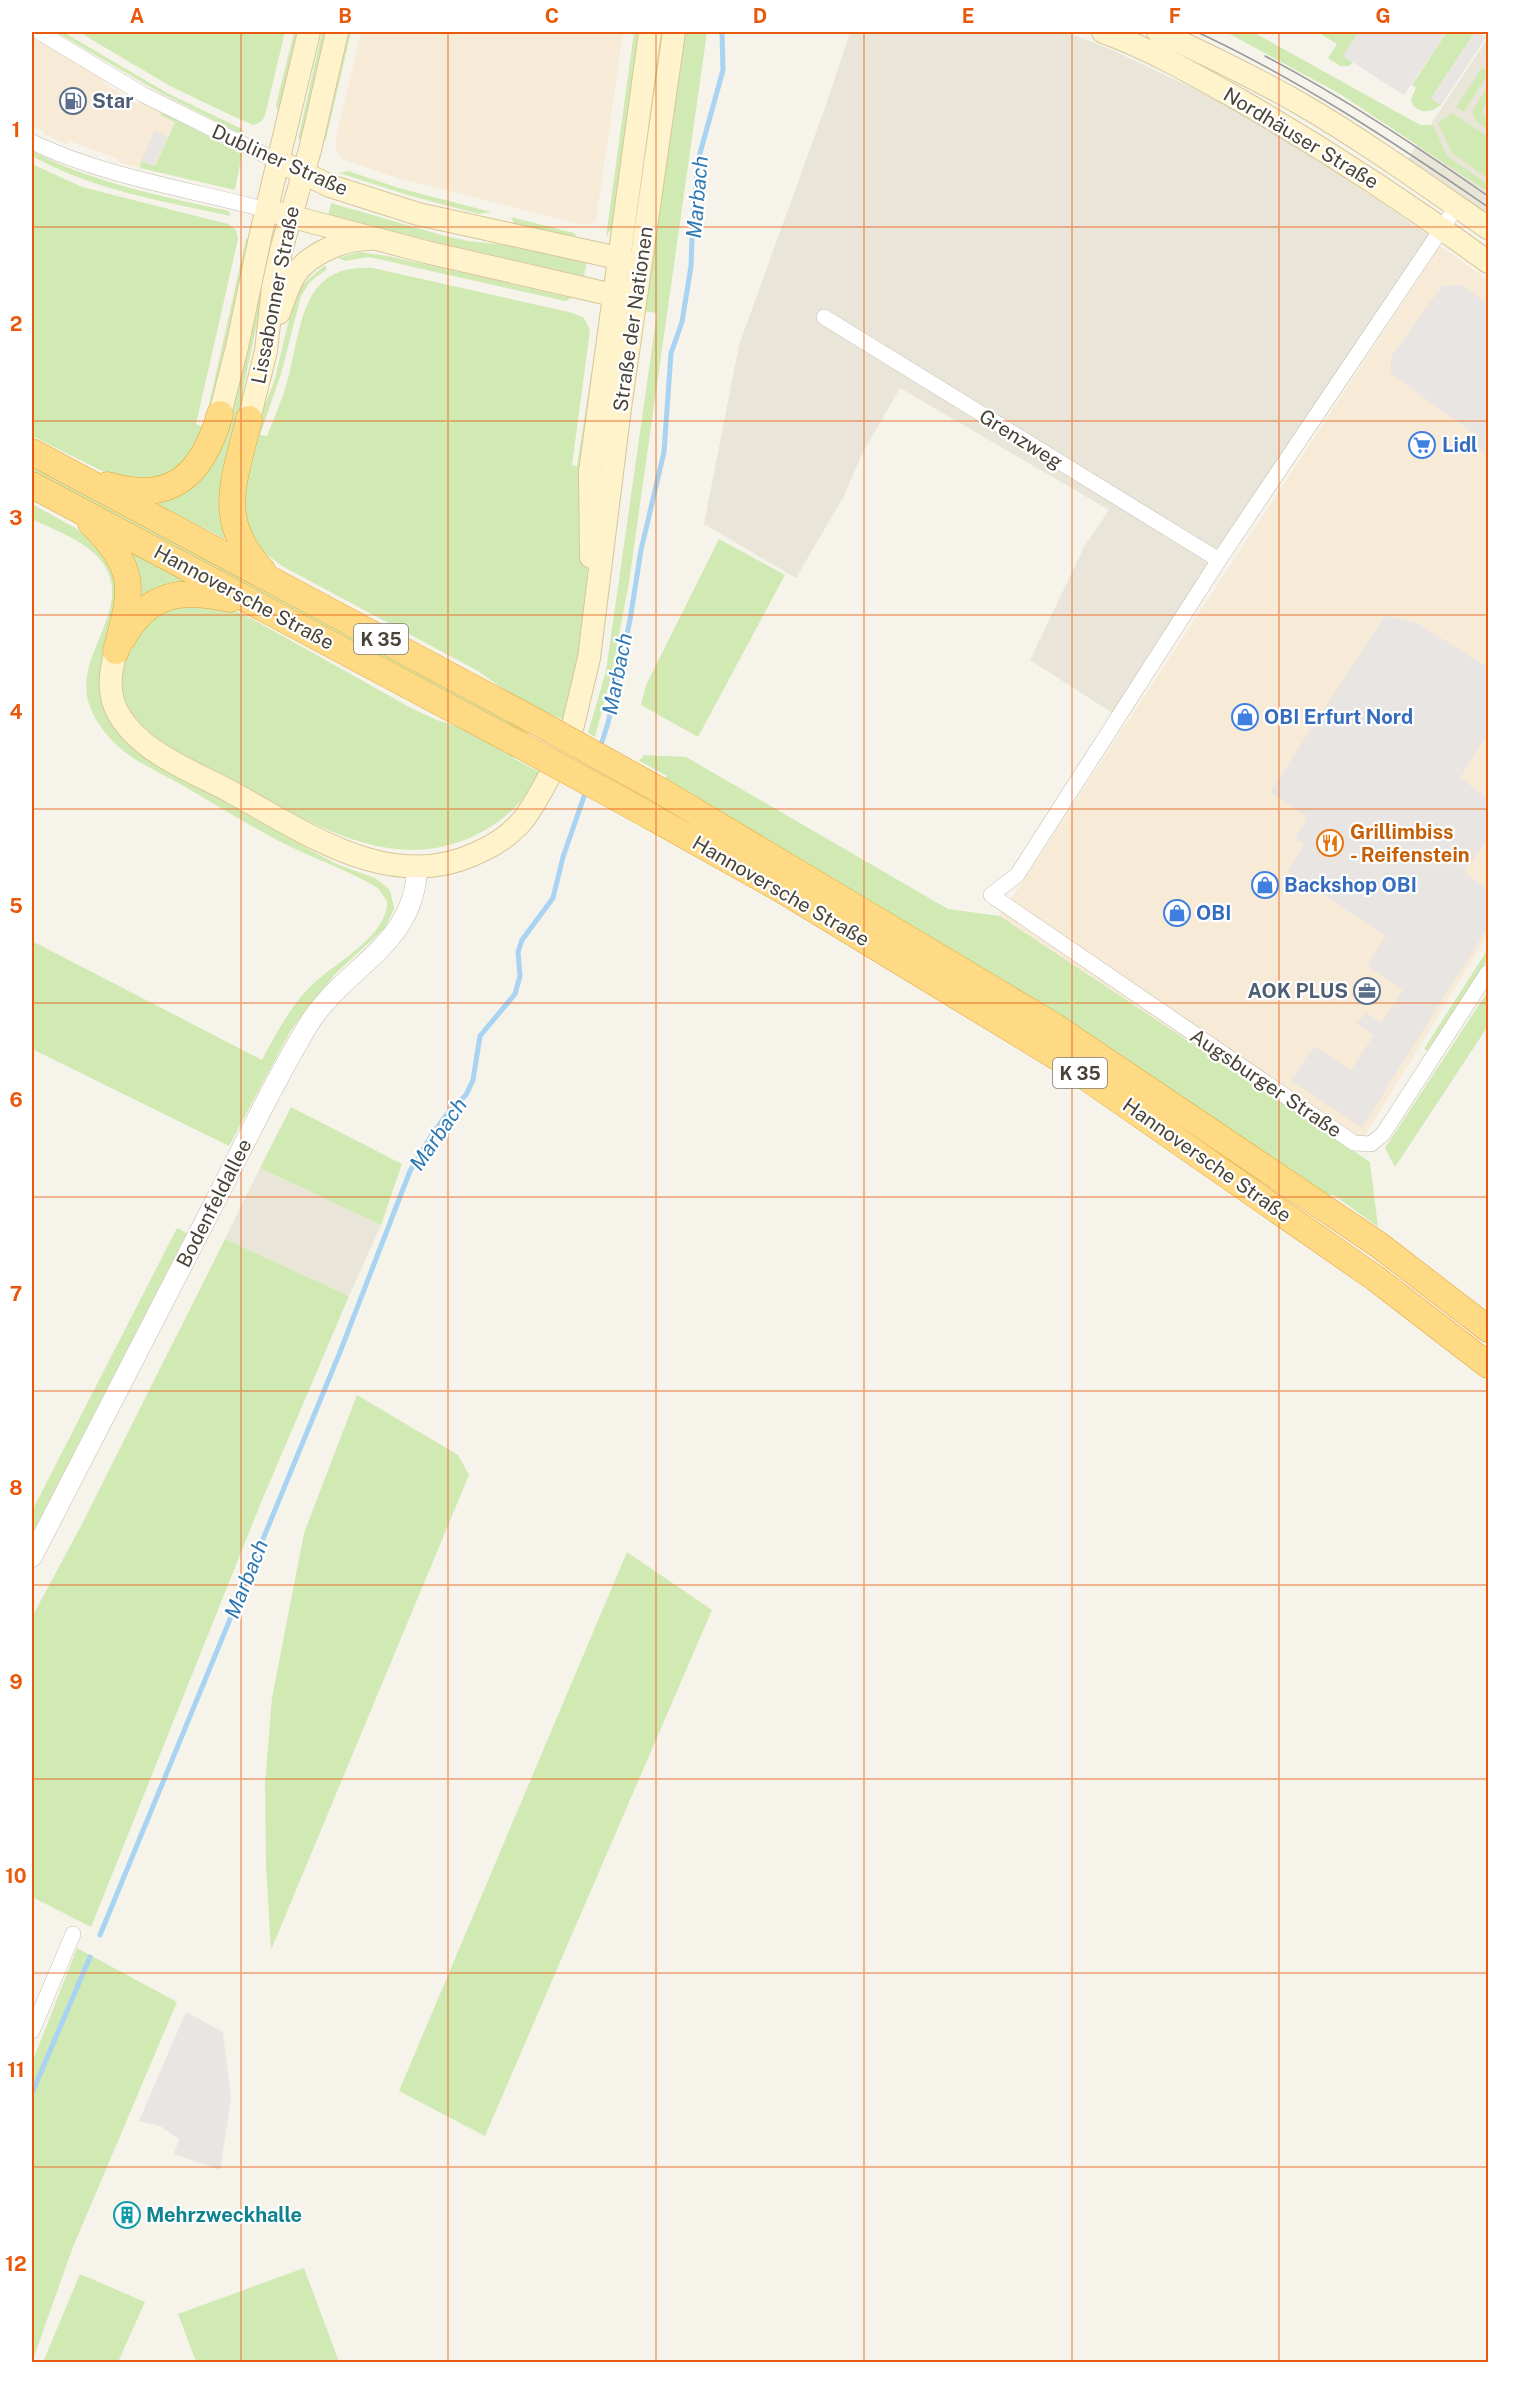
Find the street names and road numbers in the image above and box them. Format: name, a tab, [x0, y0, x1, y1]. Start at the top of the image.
street label: Nordhäuser Straße	[1219, 82, 1383, 194]
street label: Dubliner Straße	[208, 119, 352, 201]
street label: Lissabonner Straße	[246, 204, 304, 386]
street label: Straße der Nationen	[608, 225, 658, 413]
street label: Grenzweg	[975, 404, 1067, 474]
street label: Hannoversche Straße	[150, 539, 338, 655]
road number: K 35	[354, 624, 408, 654]
street label: Hannoversche Straße	[688, 831, 874, 951]
street label: Augsburger Straße	[1186, 1023, 1346, 1143]
road number: K 35	[1053, 1058, 1107, 1088]
street label: Hannoversche Straße	[1118, 1093, 1296, 1227]
street label: Bodenfeldallee	[171, 1135, 257, 1271]

